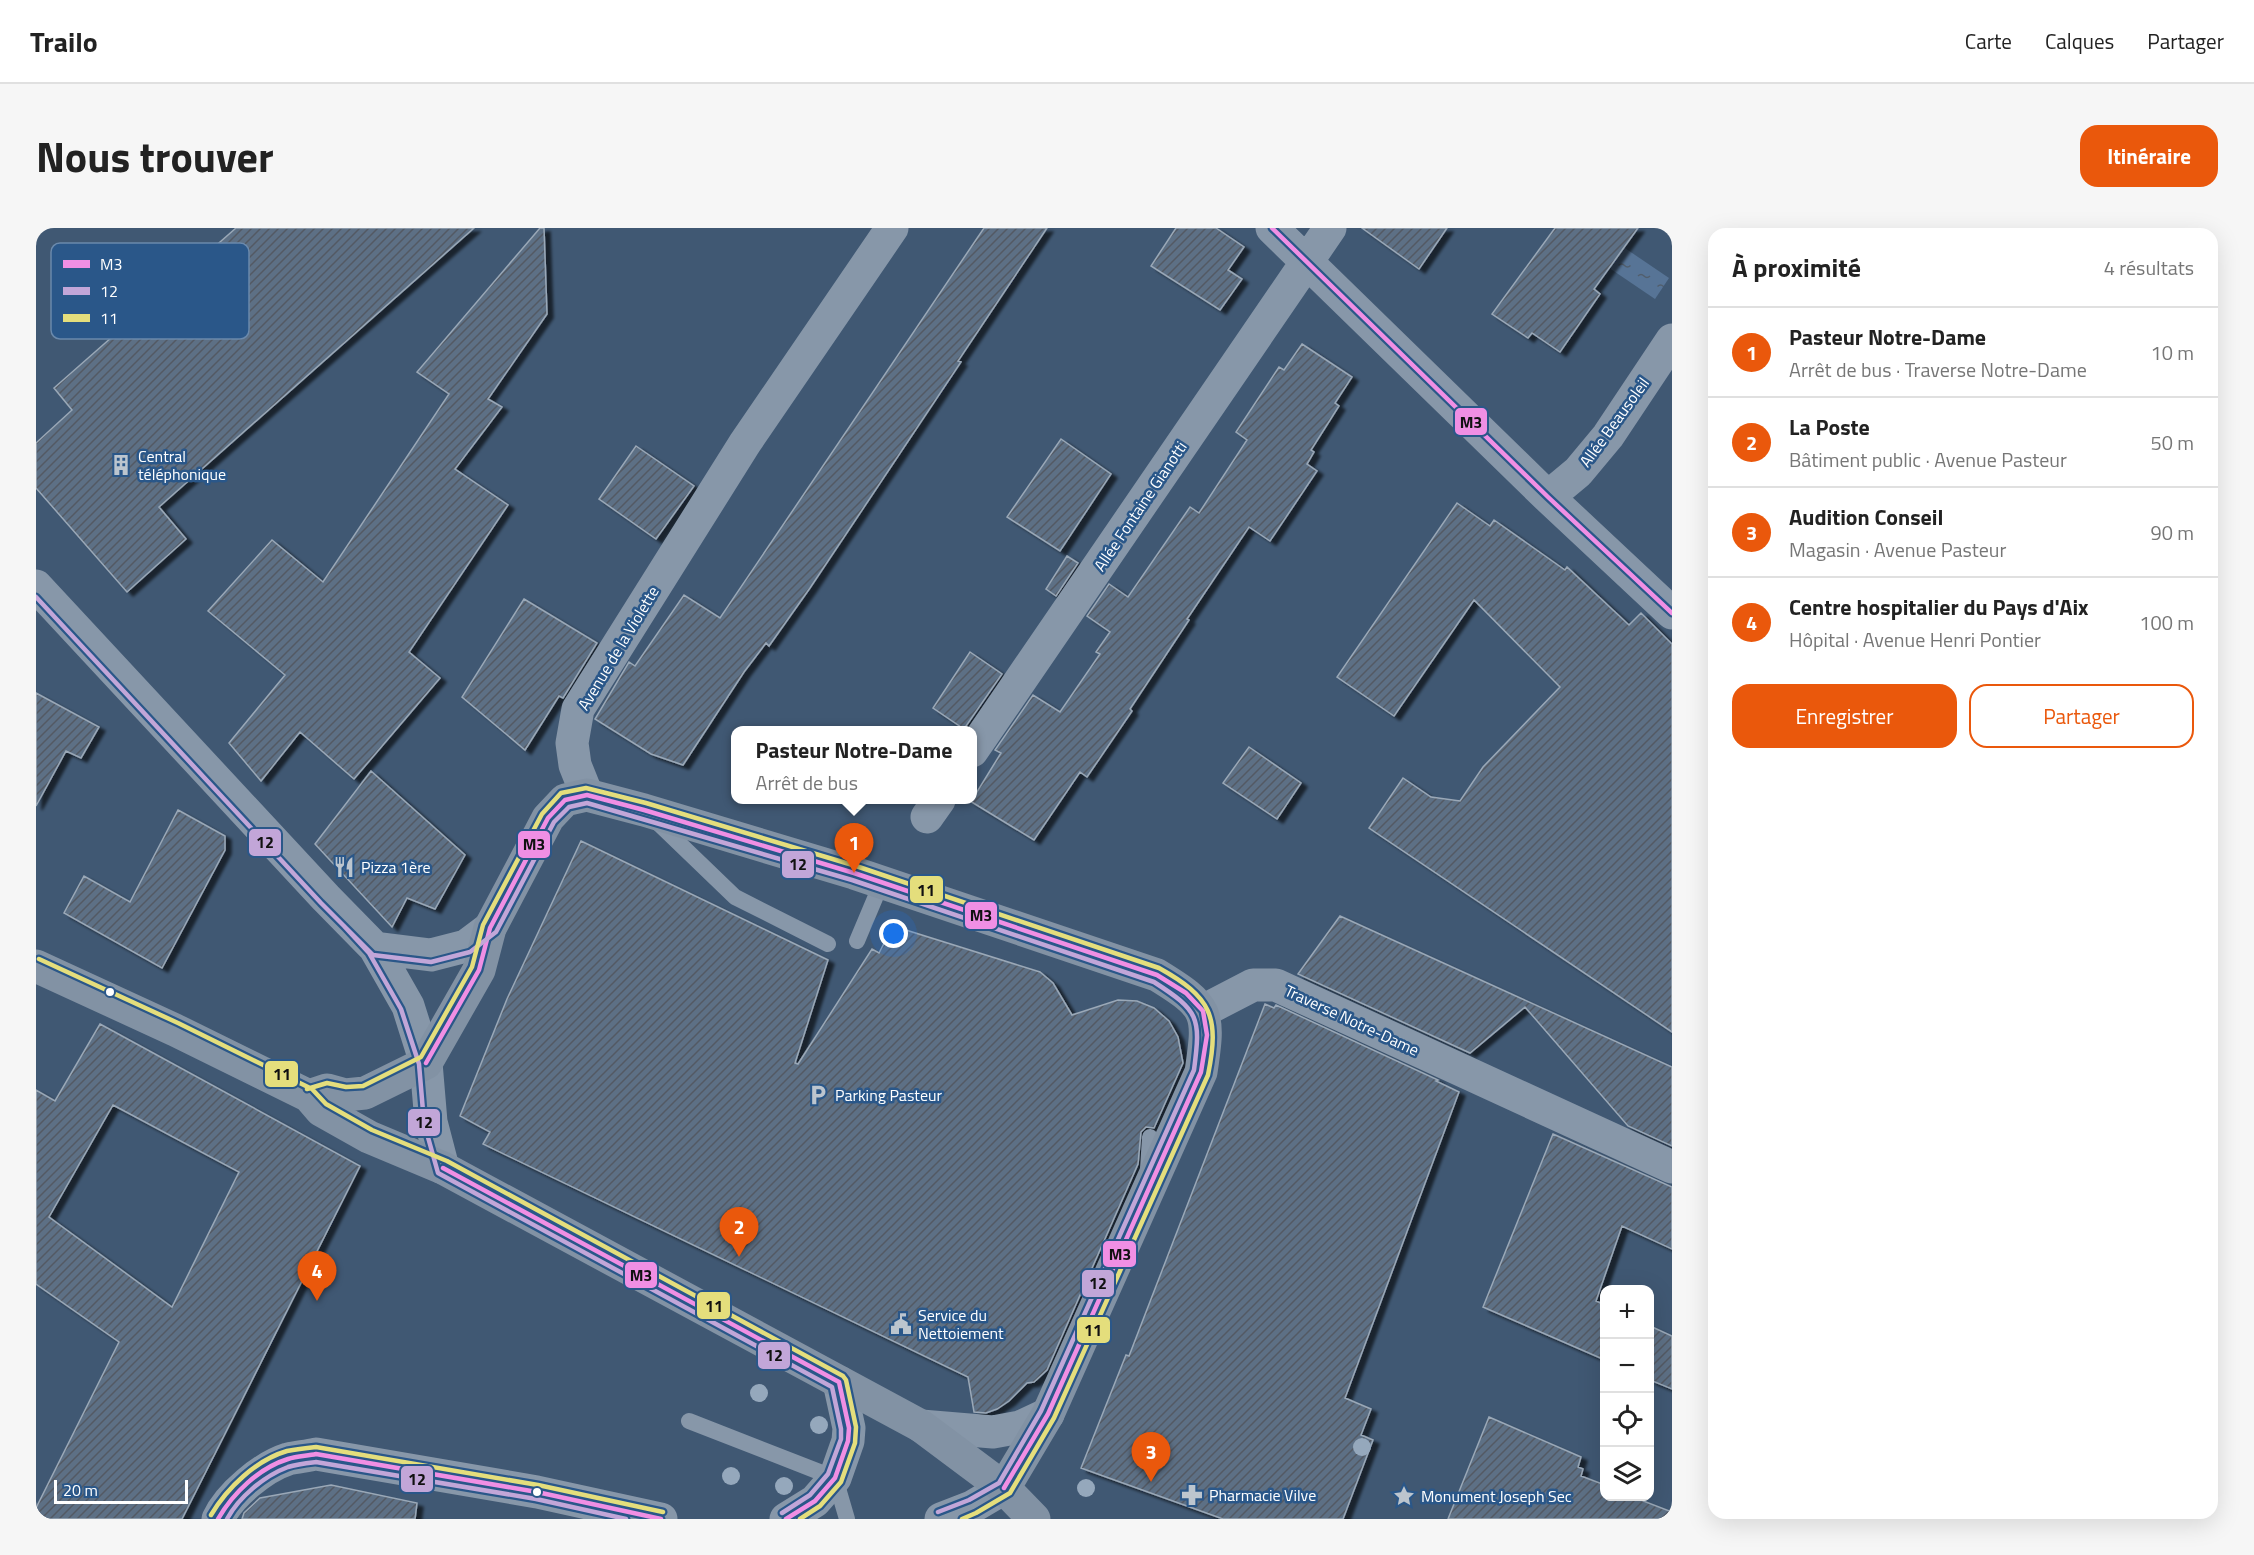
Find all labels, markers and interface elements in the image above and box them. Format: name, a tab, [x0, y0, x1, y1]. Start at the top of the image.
text: Trailo	[30, 20, 98, 63]
text: Carte	[1965, 25, 2012, 57]
text: Calques	[2045, 25, 2114, 57]
text: Partager	[2147, 25, 2224, 57]
text: Nous trouver	[36, 124, 274, 188]
button: Itinéraire	[2080, 125, 2218, 187]
legend	[51, 243, 249, 339]
text: À proximité	[1732, 248, 1861, 287]
text: M3	[100, 252, 122, 276]
text: 4 résultats	[2104, 252, 2194, 283]
text: 12	[100, 279, 118, 303]
text: 11	[100, 306, 118, 330]
text: Pasteur Notre-Dame	[1789, 320, 1986, 354]
text: 1	[1746, 337, 1757, 368]
text: 10 m	[2150, 337, 2194, 368]
text: Arrêt de bus · Traverse Notre-Dame	[1789, 354, 2087, 385]
street label: Allée Beausoleil	[1573, 372, 1655, 472]
line badge: M3	[1454, 407, 1488, 436]
text: M3	[1460, 410, 1482, 434]
text: La Poste	[1789, 410, 1870, 444]
text: 2	[1746, 427, 1757, 458]
text: 50 m	[2150, 427, 2194, 458]
street label: Allée Fontaine Gianotti	[1088, 436, 1192, 576]
place label: Central téléphonique	[138, 444, 226, 486]
text: Bâtiment public · Avenue Pasteur	[1789, 444, 2067, 475]
building icon: Central téléphonique	[109, 453, 133, 477]
text: Audition Conseil	[1789, 500, 1943, 534]
text: 3	[1746, 517, 1757, 548]
text: 90 m	[2150, 517, 2194, 548]
text: Magasin · Avenue Pasteur	[1789, 534, 2006, 565]
street label: Avenue de la Violette	[571, 581, 665, 715]
text: Centre hospitalier du Pays d'Aix	[1789, 590, 2089, 624]
text: 4	[1746, 607, 1757, 638]
text: 100 m	[2139, 607, 2194, 638]
text: Hôpital · Avenue Henri Pontier	[1789, 624, 2041, 655]
button: Enregistrer	[1732, 684, 1957, 748]
button: Partager	[1969, 684, 2194, 748]
popup	[731, 726, 977, 804]
text: Pasteur Notre-Dame	[755, 733, 953, 767]
text: Arrêt de bus	[755, 767, 858, 798]
pin: 1	[834, 824, 874, 873]
line badge: 12	[248, 828, 282, 857]
text: 12	[256, 830, 274, 854]
line badge: M3	[517, 830, 551, 859]
text: M3	[523, 832, 545, 856]
line badge: 12	[781, 850, 815, 879]
text: 12	[789, 852, 807, 876]
restaurant icon: Pizza 1ère	[332, 855, 356, 879]
place label: Pizza 1ère	[361, 855, 431, 879]
line badge: 11	[909, 875, 944, 904]
text: 11	[917, 878, 935, 902]
line badge: M3	[964, 901, 998, 930]
text: M3	[970, 903, 992, 927]
your location	[879, 919, 908, 948]
street label: Traverse Notre-Dame	[1281, 978, 1423, 1062]
unlabelled marker	[104, 986, 116, 998]
line badge: 11	[264, 1060, 299, 1088]
text: 11	[273, 1062, 291, 1086]
parking icon: Parking Pasteur	[806, 1083, 830, 1107]
place label: Parking Pasteur	[835, 1083, 943, 1107]
line badge: 12	[407, 1108, 441, 1137]
text: 12	[415, 1110, 433, 1134]
pin: 2	[720, 1208, 758, 1257]
line badge: M3	[1102, 1240, 1137, 1268]
text: M3	[1109, 1242, 1131, 1266]
pin: 4	[298, 1252, 336, 1301]
line badge: M3	[624, 1261, 658, 1289]
text: M3	[630, 1263, 652, 1287]
line badge: 12	[1081, 1269, 1115, 1298]
text: 12	[1089, 1271, 1107, 1295]
map controls	[1600, 1285, 1654, 1501]
button: +	[1600, 1285, 1654, 1339]
line badge: 11	[696, 1291, 731, 1320]
text: 11	[705, 1294, 723, 1318]
place label: Service du Nettoiement	[918, 1303, 1004, 1345]
public building icon: Service du Nettoiement	[889, 1312, 913, 1336]
line badge: 11	[1076, 1316, 1111, 1344]
text: 11	[1084, 1318, 1102, 1342]
button: −	[1600, 1339, 1654, 1393]
line badge: 12	[757, 1341, 791, 1370]
text: 12	[765, 1343, 783, 1367]
button: locate	[1600, 1393, 1654, 1447]
pin: 3	[1132, 1432, 1170, 1482]
button: layers	[1600, 1447, 1654, 1501]
line badge: 12	[400, 1465, 434, 1493]
text: 12	[408, 1467, 426, 1491]
scale bar	[54, 1477, 188, 1504]
text: 20 m	[63, 1478, 98, 1502]
pharmacy icon: Pharmacie Vilve	[1180, 1483, 1204, 1507]
place label: Pharmacie Vilve	[1209, 1483, 1316, 1507]
place icon: Monument Joseph Sec	[1392, 1484, 1416, 1508]
place label: Monument Joseph Sec	[1421, 1484, 1572, 1508]
unlabelled marker	[531, 1486, 543, 1498]

